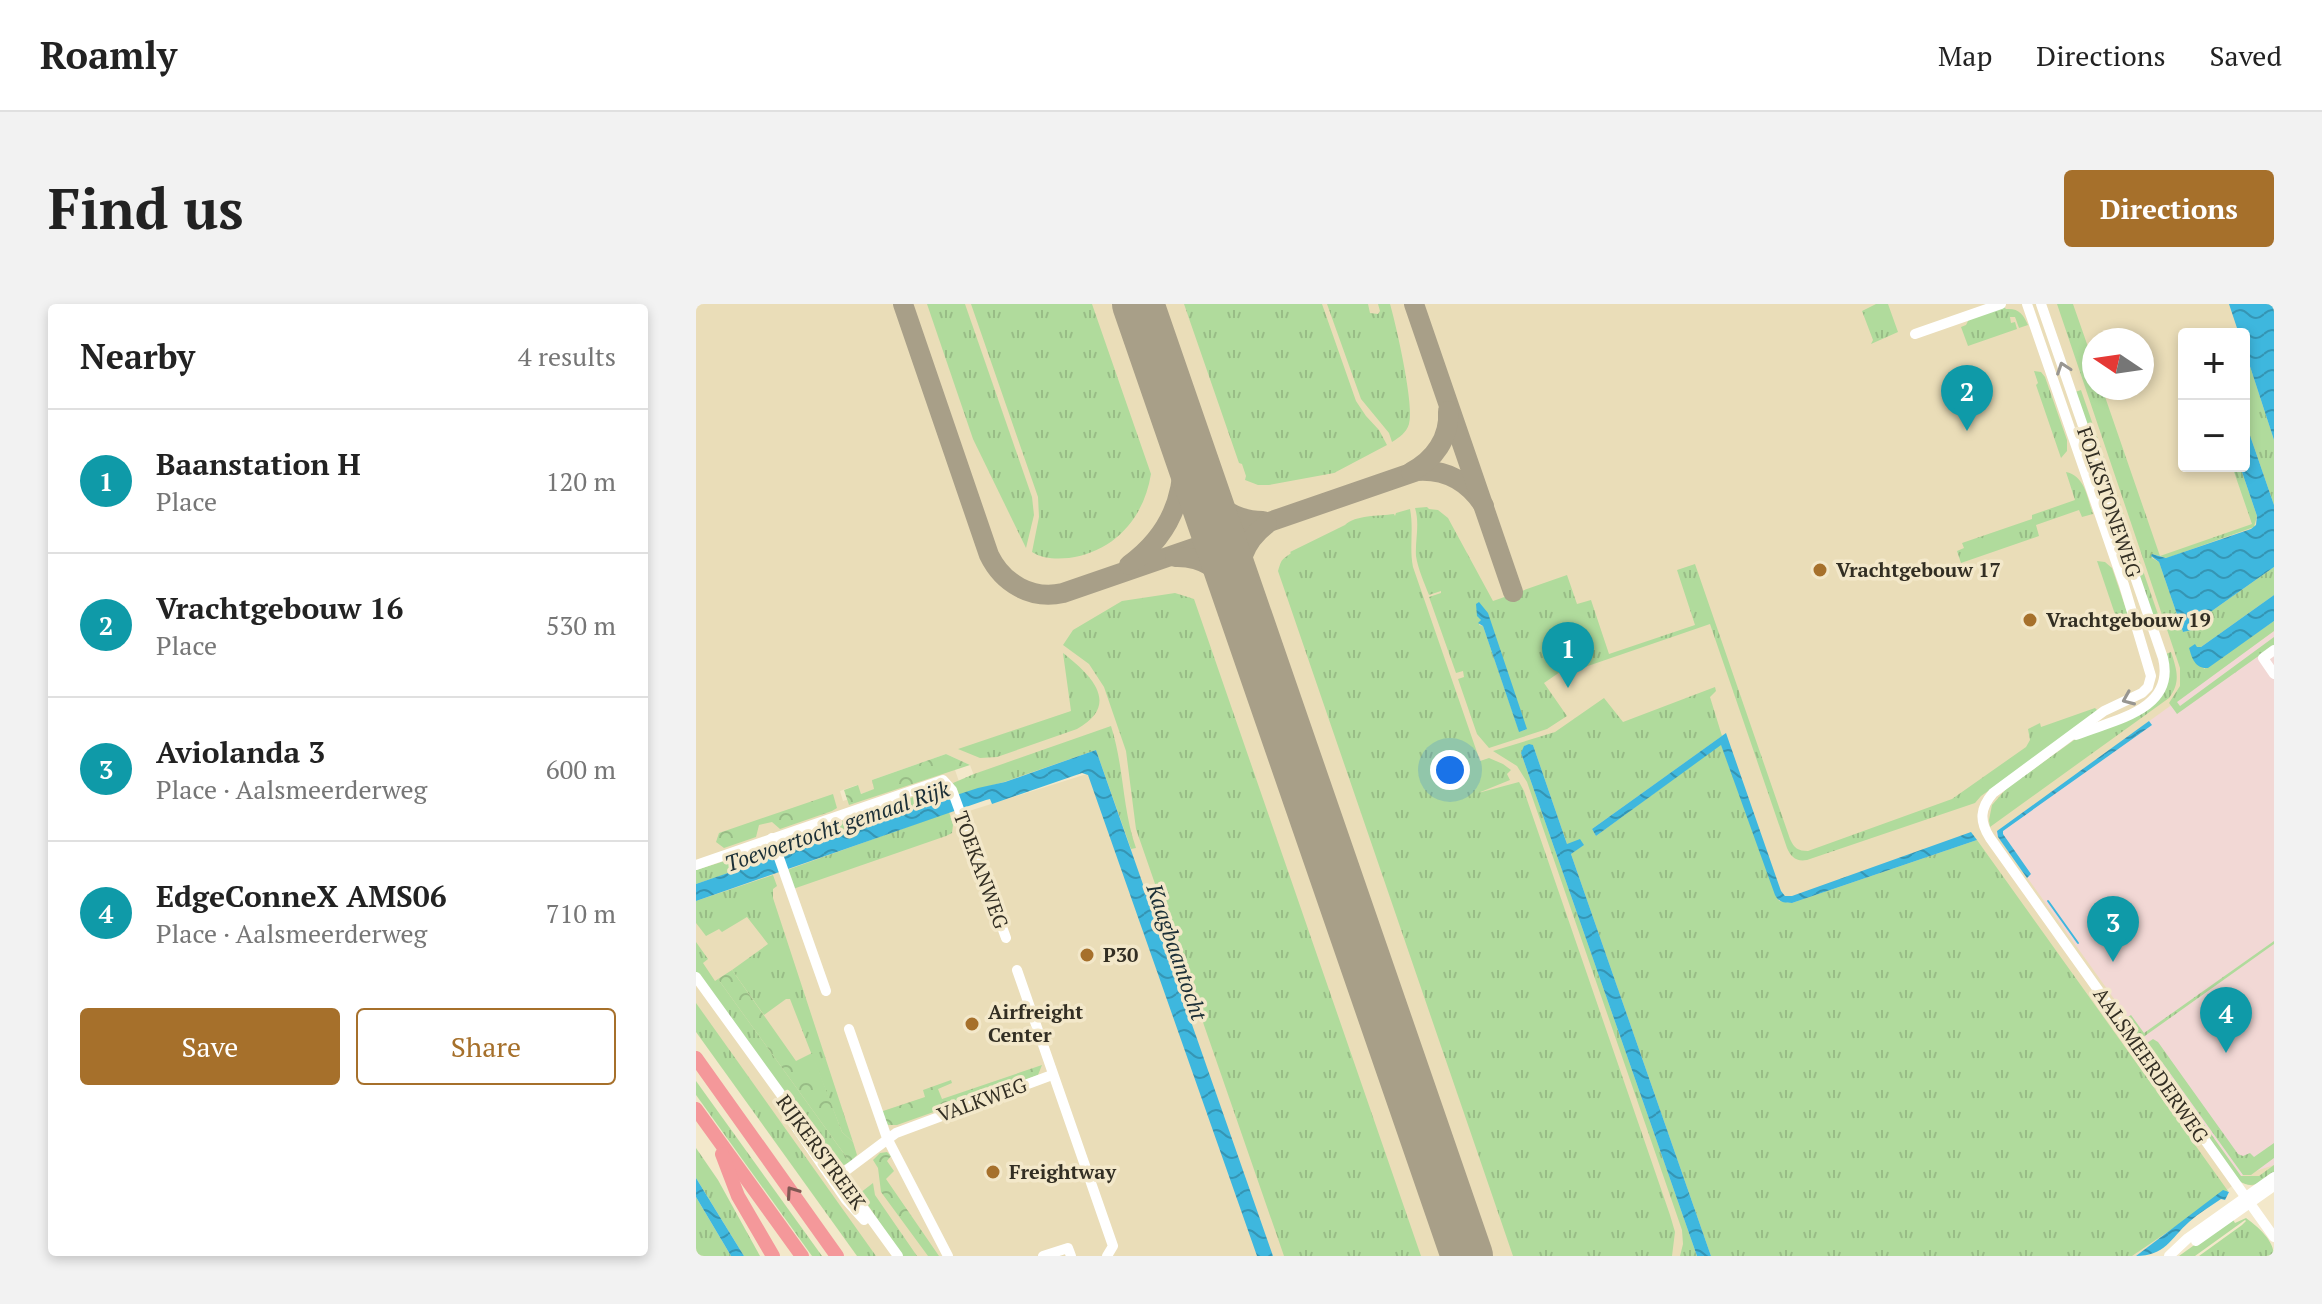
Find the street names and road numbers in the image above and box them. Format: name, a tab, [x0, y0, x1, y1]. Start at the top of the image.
street label: FOLKSTONEWEG	[2071, 423, 2148, 581]
street label: TOEKANWEG	[948, 807, 1015, 933]
street label: AALSMEERDERWEG	[2088, 982, 2215, 1148]
street label: VALKWEG	[933, 1071, 1030, 1128]
street label: RIJKERSTREEK	[771, 1089, 872, 1215]

